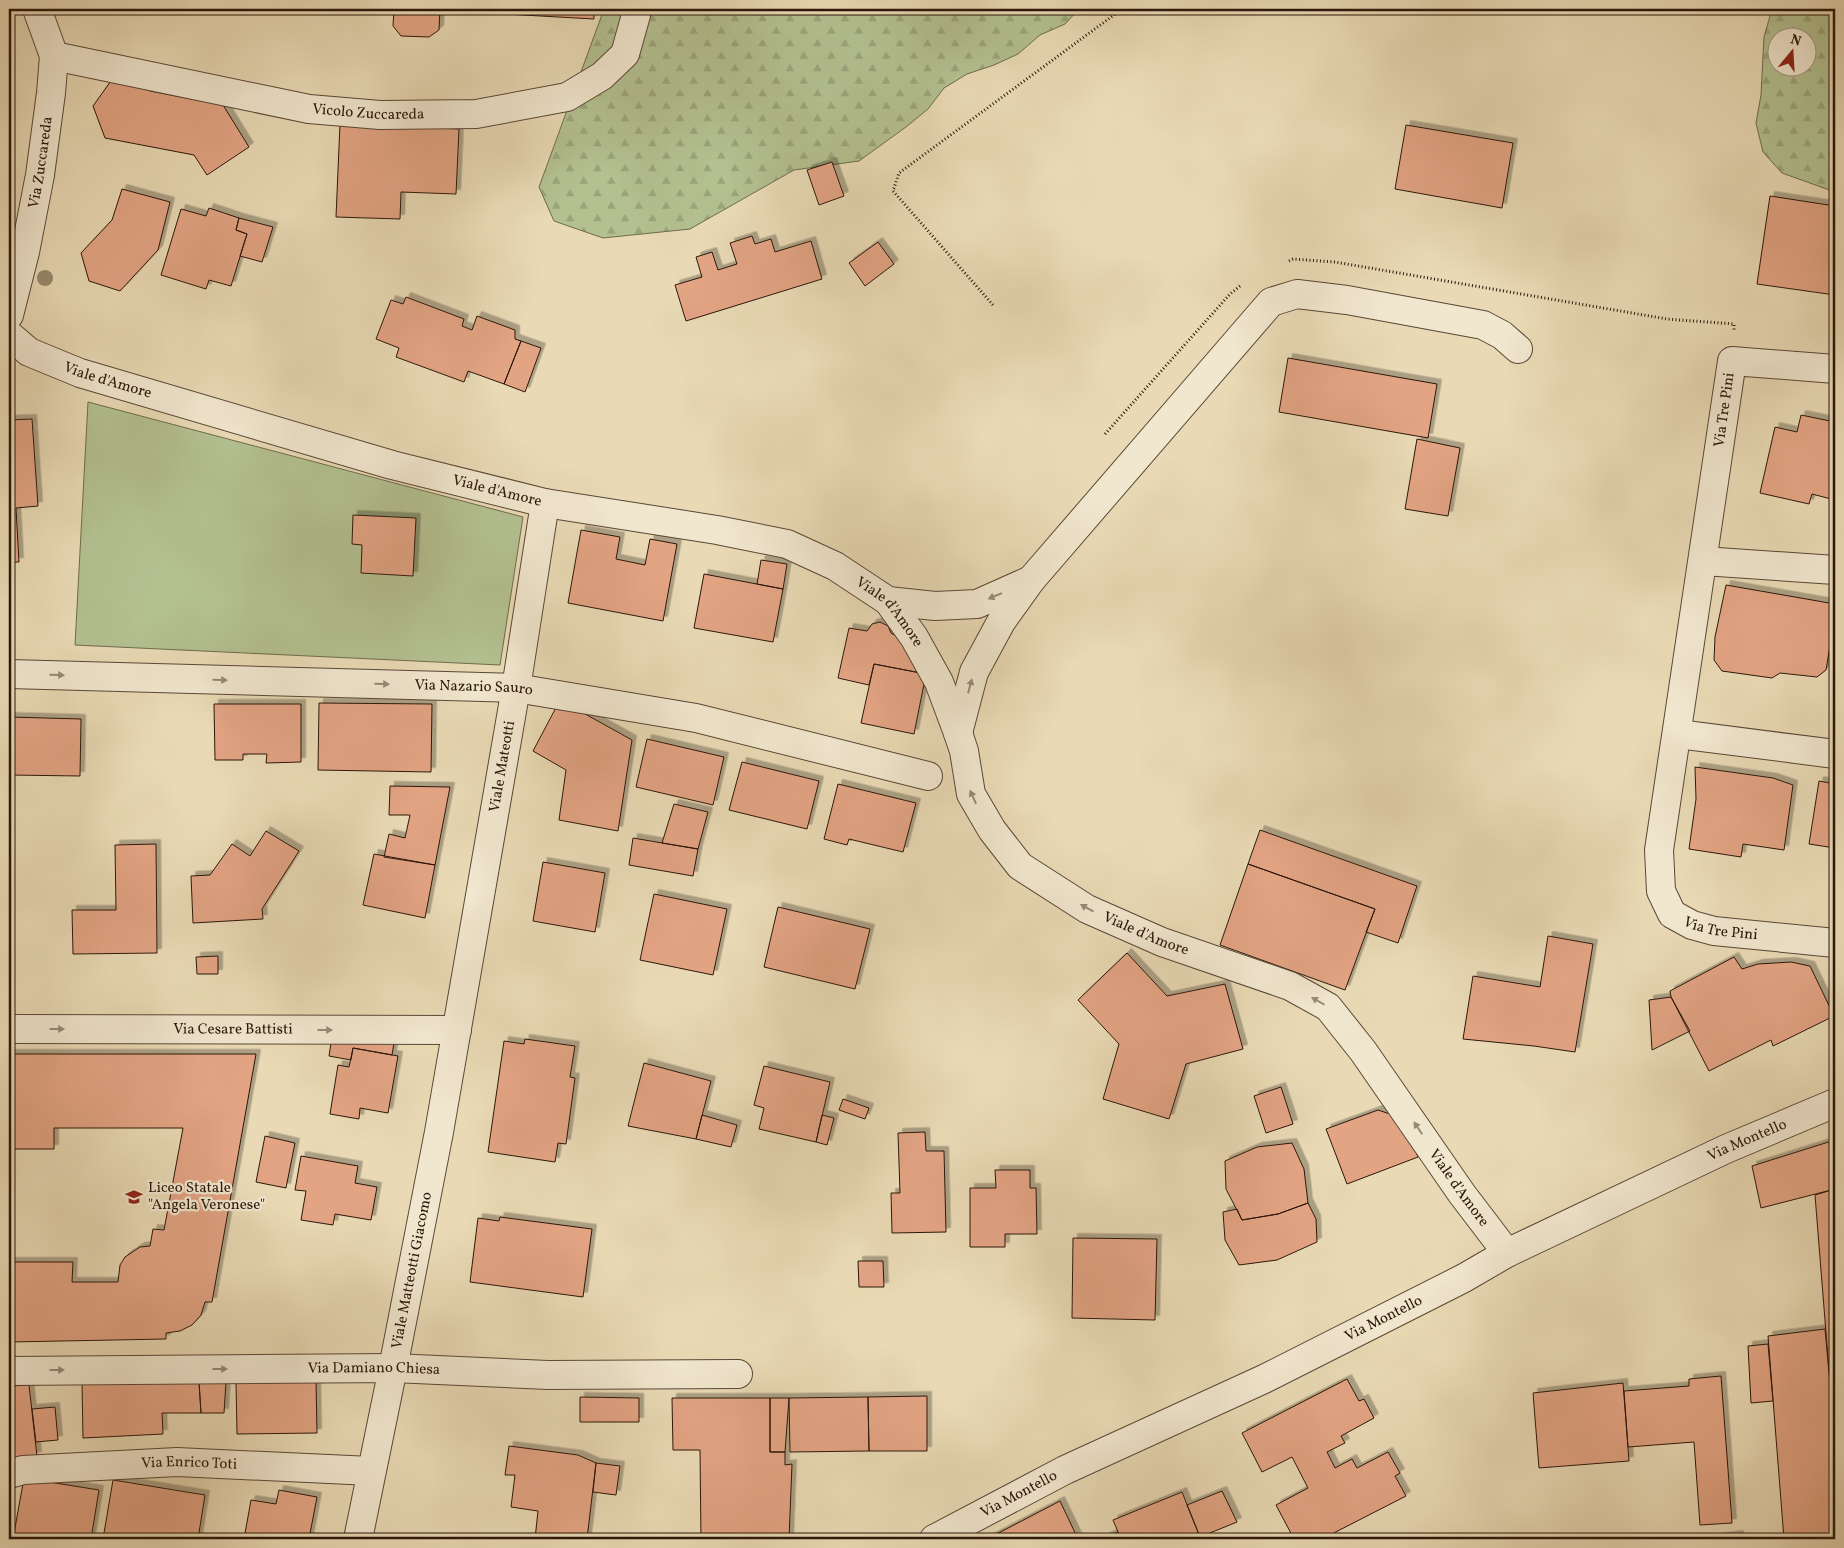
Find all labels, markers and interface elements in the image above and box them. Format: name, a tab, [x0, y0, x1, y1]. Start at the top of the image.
north arrow	[1766, 28, 1816, 78]
text: N	[1788, 30, 1803, 52]
street label: Vicolo Zuccareda	[311, 99, 425, 126]
street label: Via Zuccareda	[23, 115, 58, 210]
street label: Viale d'Amore	[60, 357, 154, 404]
street label: Via Tre Pini	[1709, 371, 1741, 449]
street label: Viale d'Amore	[450, 470, 544, 512]
street label: Viale d'Amore	[851, 572, 928, 651]
one-way arrow	[987, 592, 1002, 600]
one-way arrow	[50, 672, 66, 680]
street label: Via Nazario Sauro	[414, 675, 535, 701]
one-way arrow	[212, 676, 228, 684]
one-way arrow	[967, 678, 975, 693]
one-way arrow	[375, 680, 391, 688]
street label: Viale Mateotti	[484, 719, 521, 814]
one-way arrow	[969, 790, 977, 804]
one-way arrow	[1079, 904, 1094, 912]
street label: Viale d'Amore	[1100, 907, 1192, 961]
street label: Via Tre Pini	[1679, 912, 1759, 946]
one-way arrow	[1311, 997, 1324, 1006]
street label: Via Cesare Battisti	[173, 1019, 293, 1040]
one-way arrow	[50, 1025, 66, 1033]
one-way arrow	[317, 1026, 333, 1034]
street label: Via Montello	[1704, 1114, 1790, 1167]
one-way arrow	[1413, 1122, 1423, 1135]
street label: Viale d'Amore	[1424, 1145, 1494, 1231]
place label: Liceo Statale "Angela Veronese"	[148, 1178, 265, 1216]
school or university icon: Liceo Statale "Angela Veronese"	[124, 1187, 144, 1207]
street label: Viale Matteotti Giacomo	[386, 1190, 438, 1351]
street label: Via Montello	[1341, 1290, 1426, 1347]
street label: Via Damiano Chiesa	[308, 1358, 441, 1381]
one-way arrow	[212, 1365, 228, 1373]
one-way arrow	[50, 1366, 66, 1374]
street label: Via Enrico Toti	[141, 1451, 238, 1475]
street label: Via Montello	[977, 1465, 1061, 1523]

